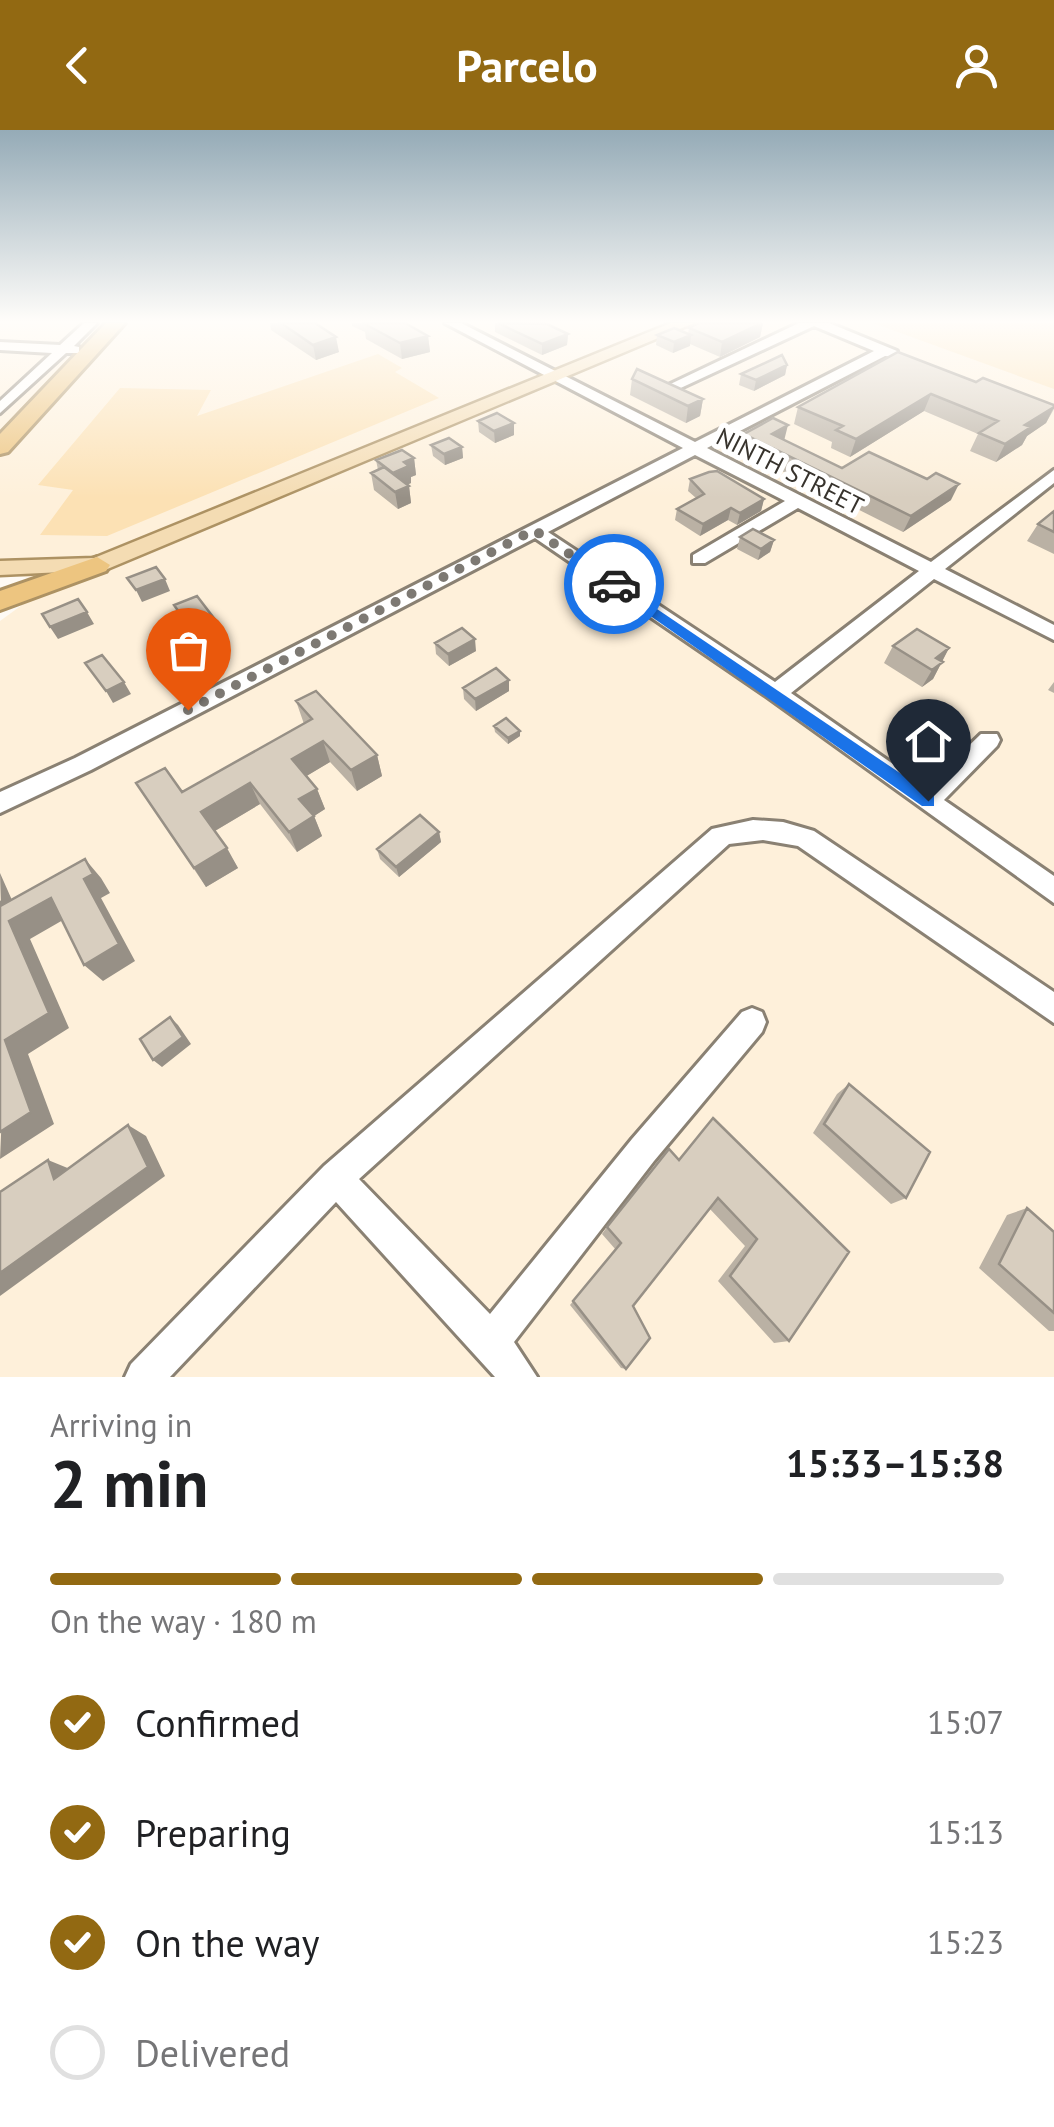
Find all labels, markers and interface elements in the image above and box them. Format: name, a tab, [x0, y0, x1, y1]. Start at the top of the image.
text: Parcelo	[456, 36, 598, 94]
icon: back	[50, 38, 105, 93]
icon: person	[949, 38, 1004, 93]
street label: NINTH STREET	[711, 420, 869, 522]
courier	[564, 534, 664, 634]
icon: car	[587, 557, 642, 612]
pin	[146, 608, 231, 711]
icon: bag	[161, 623, 216, 678]
pin	[886, 699, 971, 802]
icon: home	[901, 714, 956, 769]
text: Arriving in	[50, 1404, 192, 1446]
text: 15:33–15:38	[786, 1438, 1004, 1487]
text: 2 min	[50, 1441, 209, 1525]
text: On the way · 180 m	[50, 1600, 317, 1642]
icon: check	[50, 1695, 105, 1750]
text: Confirmed	[135, 1698, 301, 1747]
text: 15:07	[927, 1701, 1004, 1743]
icon: check	[50, 1805, 105, 1860]
text: Preparing	[135, 1808, 291, 1857]
text: 15:13	[927, 1811, 1004, 1853]
icon: check	[50, 1915, 105, 1970]
text: On the way	[135, 1918, 320, 1967]
text: 15:23	[927, 1921, 1004, 1963]
text: Delivered	[135, 2028, 290, 2077]

